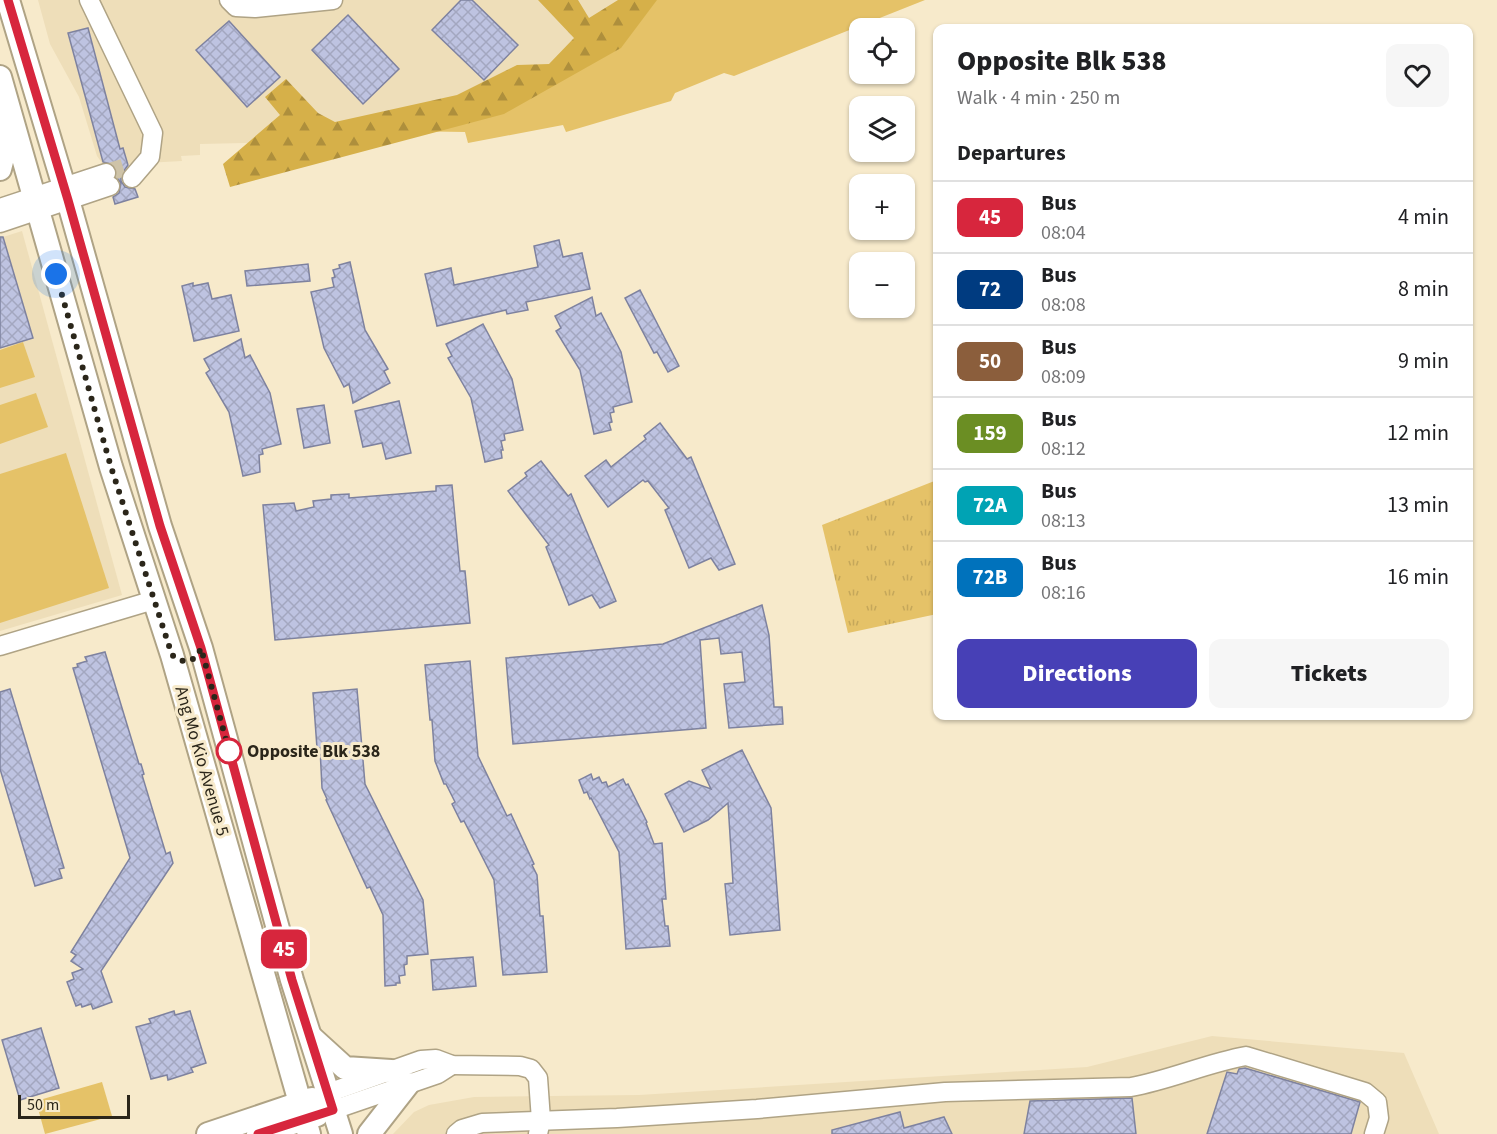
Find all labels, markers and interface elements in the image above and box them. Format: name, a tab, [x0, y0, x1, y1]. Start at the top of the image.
map controls	[849, 18, 915, 318]
button: locate	[849, 18, 915, 84]
text: Opposite Blk 538	[957, 41, 1166, 81]
button: heart	[1386, 44, 1449, 107]
text: Walk · 4 min · 250 m	[957, 84, 1120, 112]
button: layers	[849, 96, 915, 162]
text: Departures	[957, 137, 1066, 169]
button: +	[849, 174, 915, 240]
text: Bus	[1041, 187, 1077, 219]
text: 4 min	[1398, 201, 1449, 233]
text: 45	[979, 202, 1001, 232]
text: 08:04	[1041, 219, 1086, 247]
button: −	[849, 252, 915, 318]
your location	[41, 259, 71, 289]
text: Bus	[1041, 259, 1077, 291]
text: 8 min	[1398, 273, 1449, 305]
text: 72	[979, 274, 1001, 304]
text: 08:08	[1041, 291, 1086, 319]
text: Bus	[1041, 331, 1077, 363]
text: 9 min	[1398, 345, 1449, 377]
text: 50	[979, 346, 1001, 376]
text: 08:09	[1041, 363, 1086, 391]
text: Bus	[1041, 403, 1077, 435]
text: 12 min	[1387, 417, 1449, 449]
text: 159	[973, 418, 1007, 448]
text: 08:12	[1041, 435, 1086, 463]
text: Bus	[1041, 475, 1077, 507]
text: 13 min	[1387, 489, 1449, 521]
text: 72A	[973, 490, 1007, 520]
text: 08:13	[1041, 507, 1086, 535]
text: Bus	[1041, 547, 1077, 579]
text: 16 min	[1387, 561, 1449, 593]
text: 72B	[973, 562, 1007, 592]
text: 08:16	[1041, 579, 1086, 607]
button: Directions	[957, 639, 1197, 708]
button: Tickets	[1209, 639, 1449, 708]
street label: Ang Mo Kio Avenue 5	[169, 683, 235, 839]
marker: Opposite Blk 538	[216, 738, 242, 764]
place label: Opposite Blk 538	[247, 739, 380, 764]
line badge: 45	[257, 930, 311, 968]
text: 45	[273, 934, 295, 964]
scale bar	[18, 1092, 130, 1120]
text: 50 m	[27, 1094, 59, 1116]

